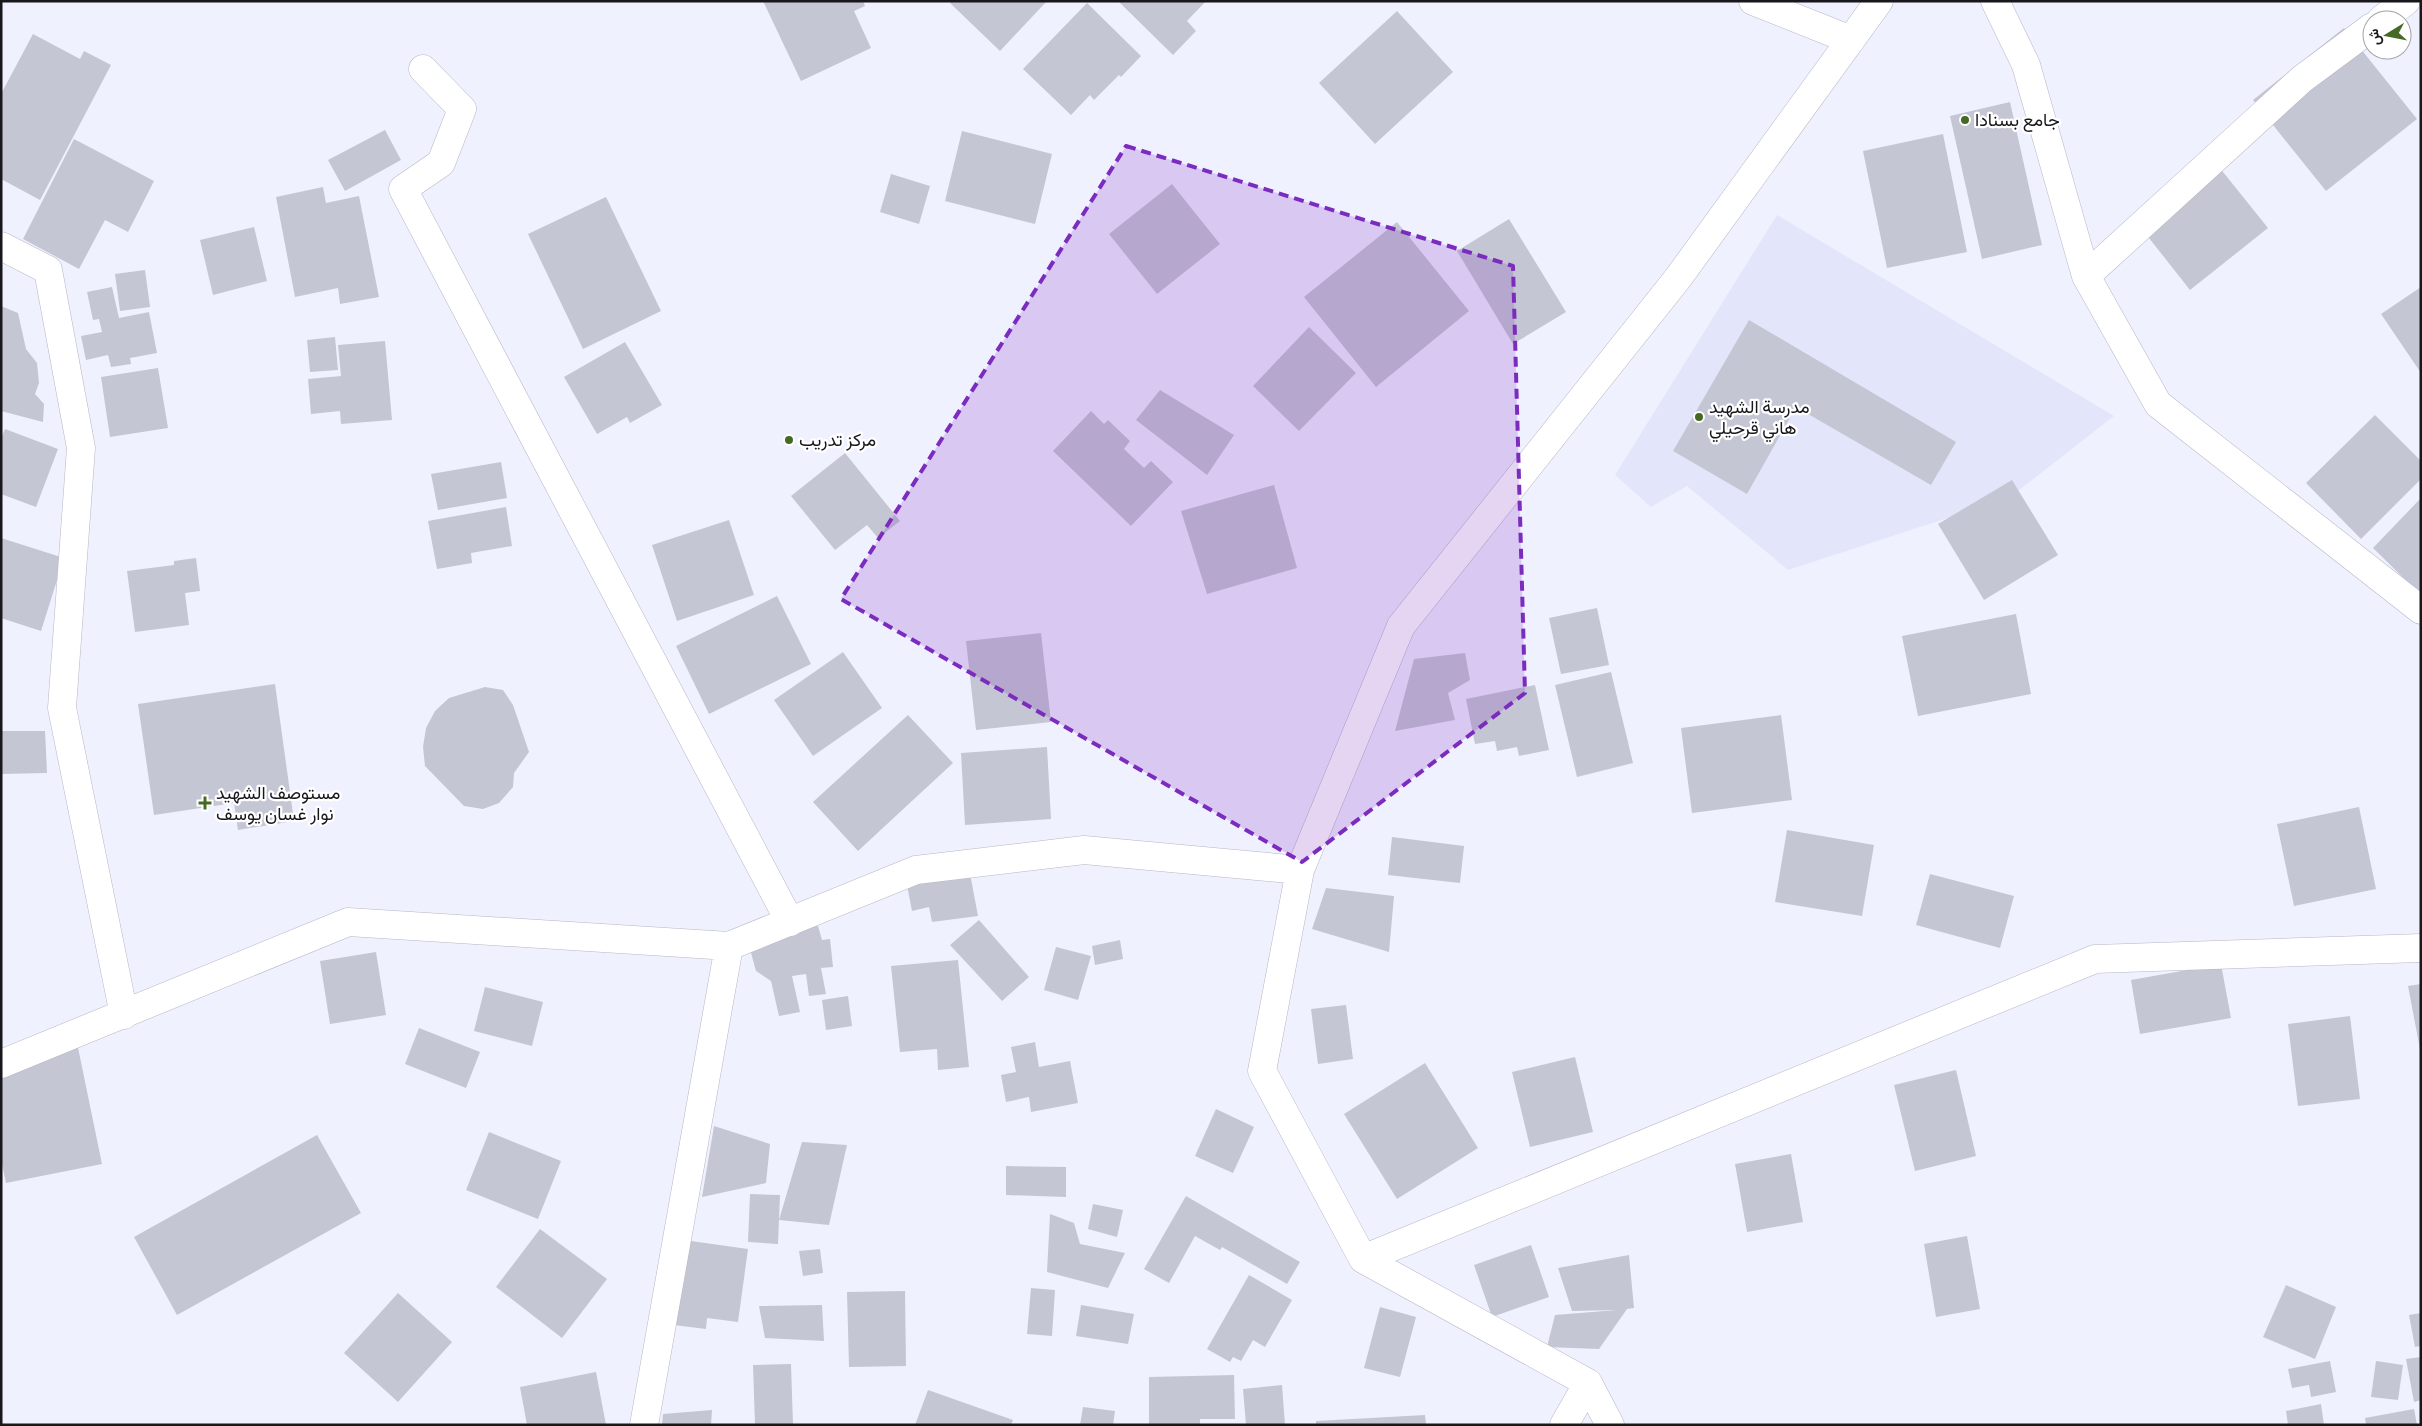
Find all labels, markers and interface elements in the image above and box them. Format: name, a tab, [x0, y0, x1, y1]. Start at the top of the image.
north arrow	[2362, 10, 2412, 60]
text: ش	[2365, 27, 2385, 47]
place label: جامع بسنادا	[1975, 109, 2060, 132]
marker: جامع بسنادا	[1959, 114, 1971, 126]
place label: مدرسة الشهيد هاني قرحيلي	[1709, 396, 1810, 443]
marker: مدرسة الشهيد هاني قرحيلي	[1693, 411, 1705, 423]
place label: مركز تدريب	[799, 429, 876, 451]
marker: مركز تدريب	[783, 434, 795, 446]
place label: مستوصف الشهيد نوار غسان يوسف	[216, 782, 340, 825]
marker: مستوصف الشهيد نوار غسان يوسف	[198, 796, 212, 810]

